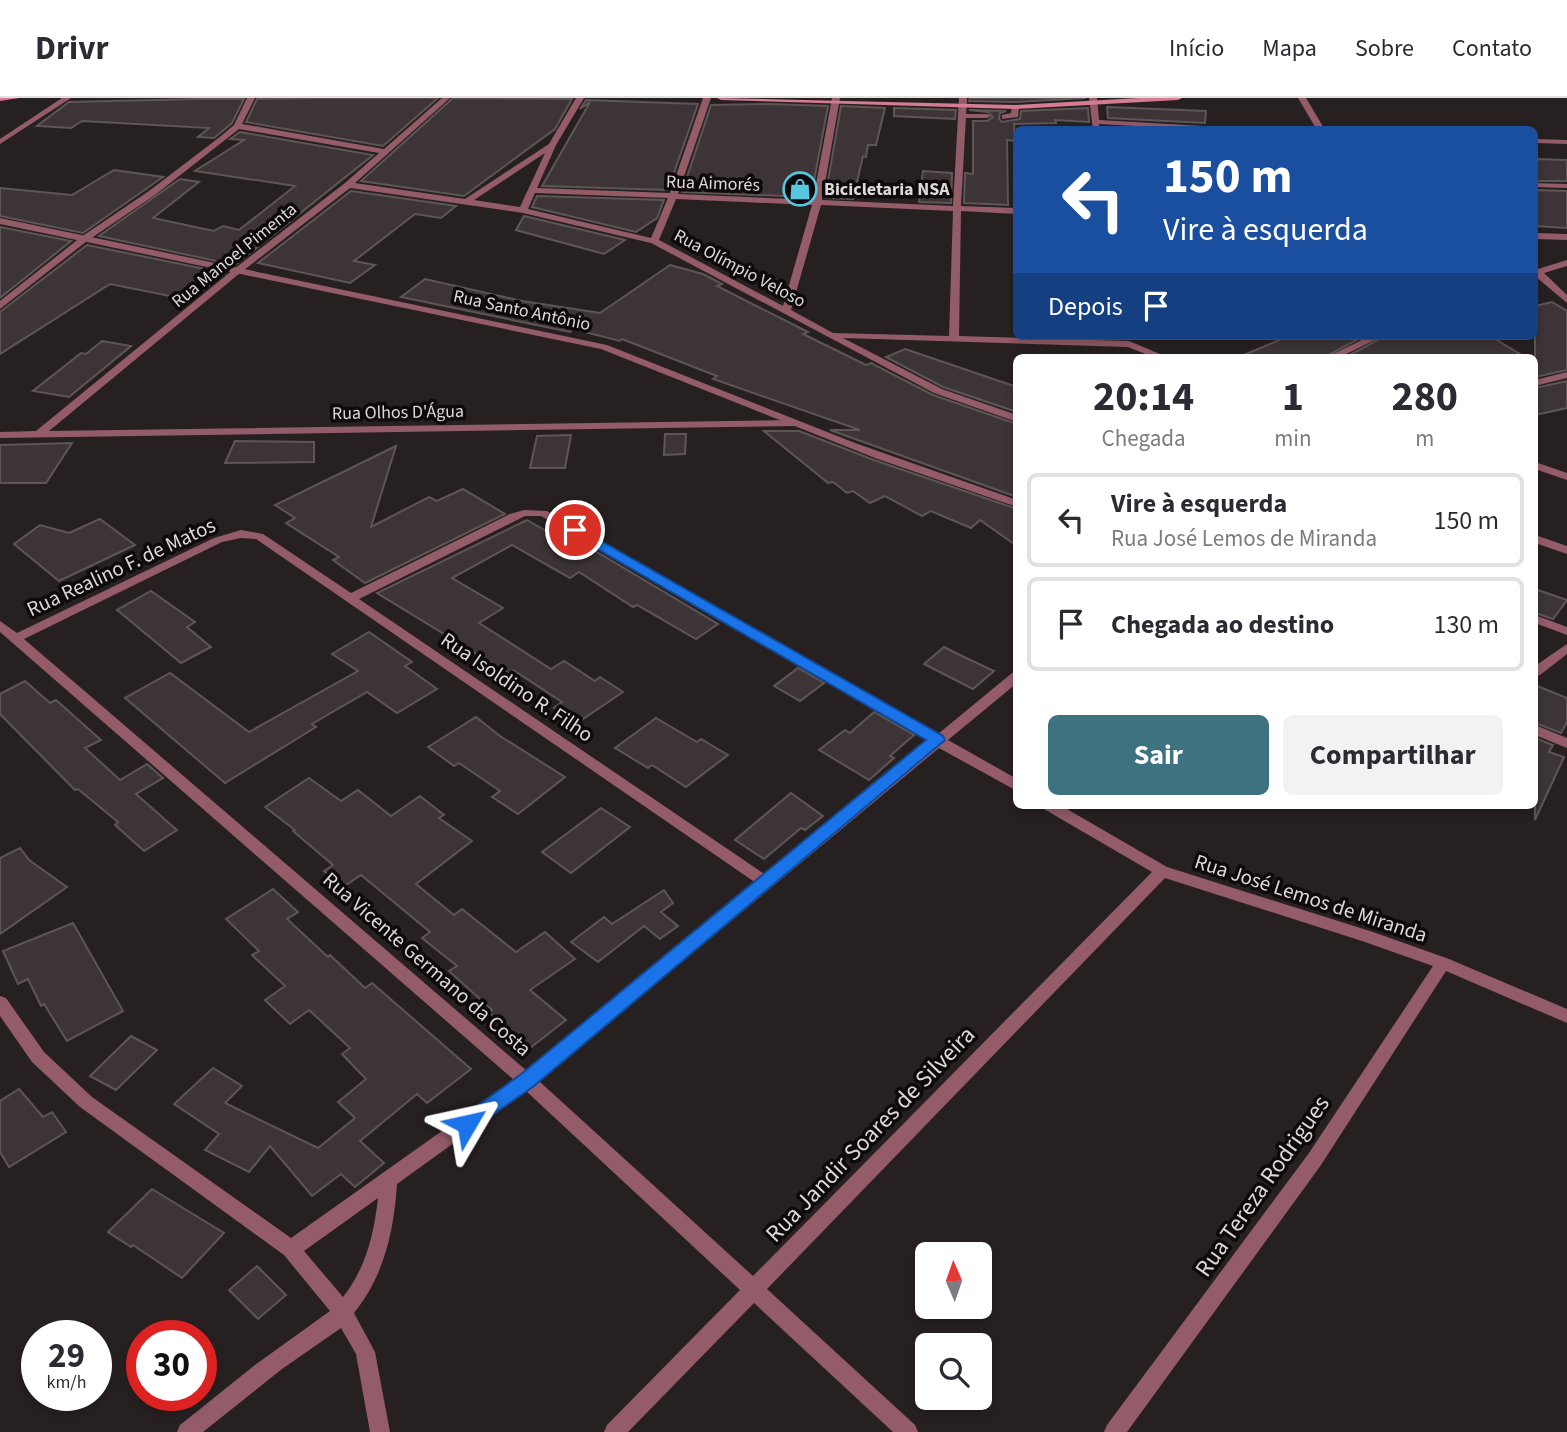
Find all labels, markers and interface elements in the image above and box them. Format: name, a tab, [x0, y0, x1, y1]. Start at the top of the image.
text: Drivr	[35, 25, 109, 72]
text: Início	[1169, 31, 1224, 66]
text: Mapa	[1262, 31, 1317, 66]
text: Sobre	[1355, 31, 1414, 66]
text: Contato	[1452, 31, 1532, 66]
text: 150 m	[1163, 142, 1292, 212]
icon: left	[1048, 154, 1139, 245]
street label: Rua Aimorés	[666, 169, 760, 198]
shop icon: Bicicletaria NSA	[781, 170, 819, 208]
place label: Bicicletaria NSA	[824, 177, 950, 202]
street label: Rua Manoel Pimenta	[166, 197, 302, 314]
text: Vire à esquerda	[1163, 207, 1368, 253]
street label: Rua Olímpio Veloso	[669, 223, 810, 314]
street label: Rua Santo Antônio	[451, 284, 593, 337]
icon: arrive	[1137, 287, 1175, 325]
text: Depois	[1048, 288, 1123, 325]
text: 20:14	[1093, 367, 1194, 427]
text: 1	[1282, 367, 1304, 427]
text: 280	[1391, 367, 1458, 427]
street label: Rua Olhos D'Água	[332, 399, 464, 426]
text: Chegada	[1102, 422, 1186, 455]
text: min	[1274, 422, 1312, 455]
text: m	[1415, 422, 1434, 455]
text: Vire à esquerda	[1111, 485, 1287, 522]
pin	[545, 500, 605, 560]
icon: left	[1052, 501, 1090, 539]
text: 150 m	[1433, 502, 1499, 539]
street label: Rua Realino F. de Matos	[22, 510, 221, 624]
icon: arrive	[556, 511, 594, 549]
text: Rua José Lemos de Miranda	[1111, 522, 1377, 555]
icon: arrive	[1052, 605, 1090, 643]
text: Chegada ao destino	[1111, 606, 1334, 643]
text: 130 m	[1433, 606, 1499, 643]
street label: Rua Isoldino R. Filho	[435, 625, 599, 749]
button: Sair	[1048, 715, 1269, 795]
button: Compartilhar	[1283, 715, 1503, 795]
street label: Rua José Lemos de Miranda	[1191, 846, 1431, 950]
street label: Rua Vicente Germano da Costa	[316, 865, 538, 1063]
street label: Rua Jandir Soares de Silveira	[757, 1018, 983, 1250]
position arrow	[430, 1087, 504, 1161]
street label: Rua Tereza Rodrigues	[1187, 1088, 1338, 1284]
north arrow	[915, 1242, 992, 1320]
map controls	[915, 1242, 992, 1410]
speed limit sign: 30	[126, 1320, 217, 1411]
text: 29	[48, 1331, 85, 1381]
button: search	[915, 1333, 992, 1410]
text: km/h	[47, 1370, 86, 1395]

